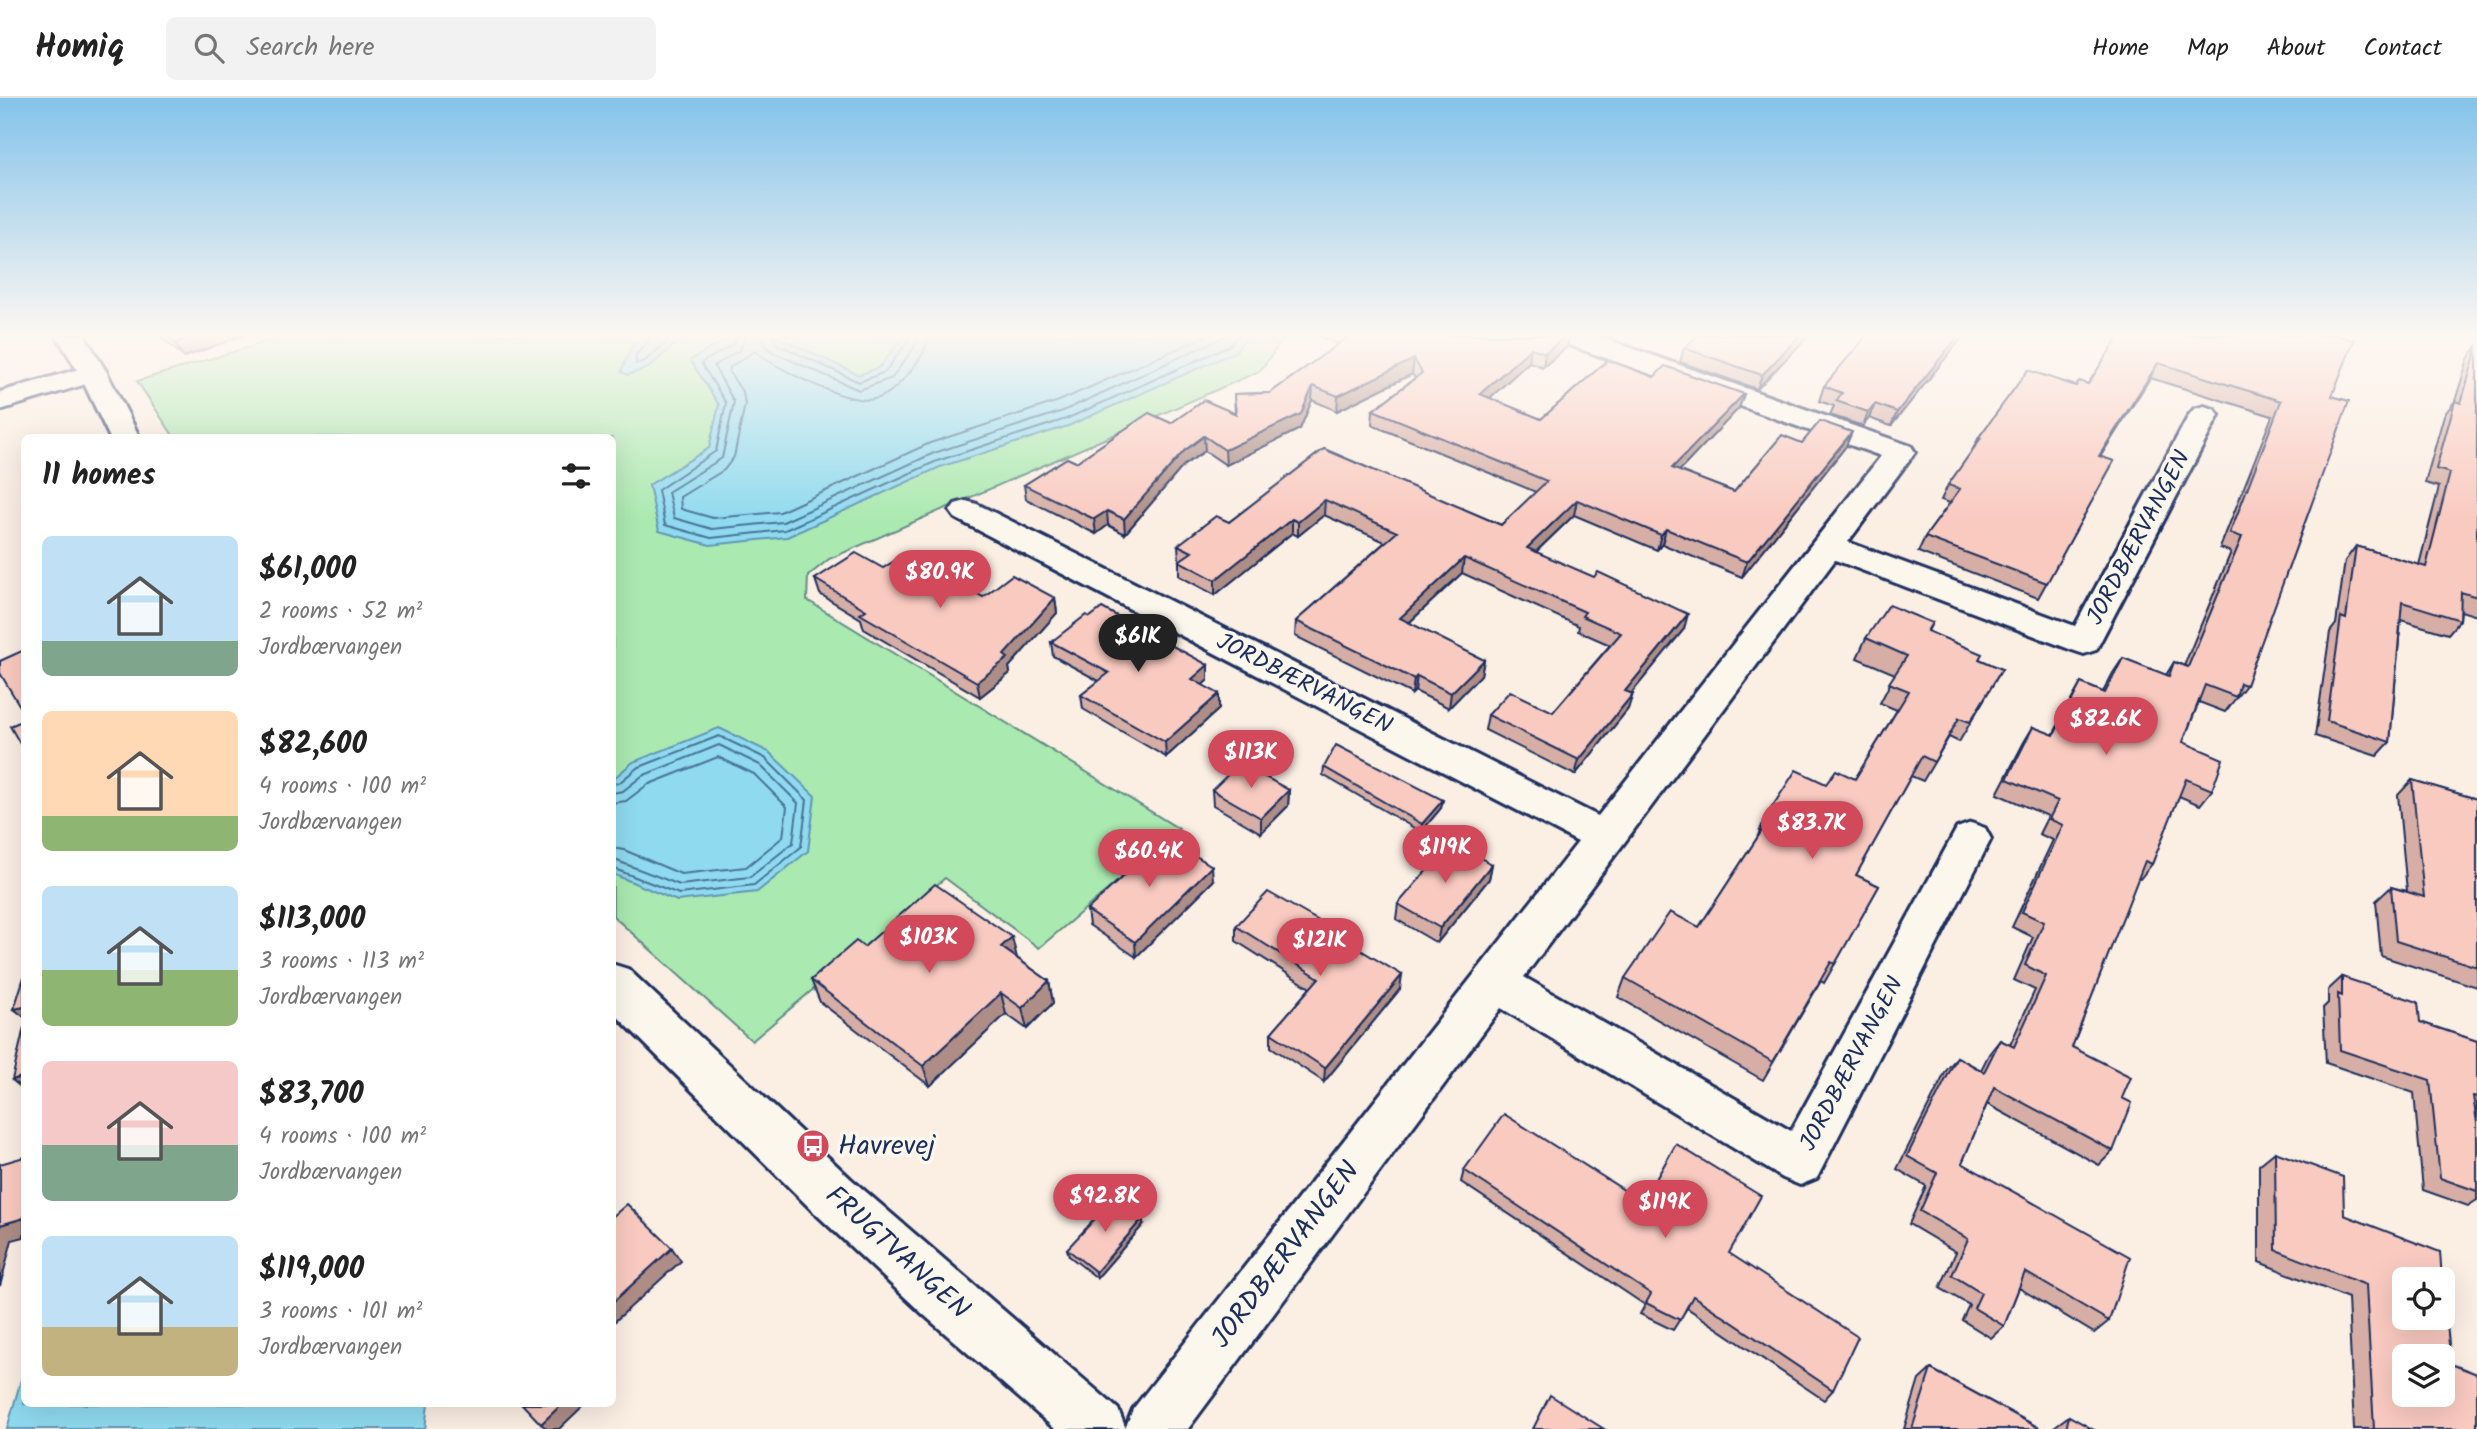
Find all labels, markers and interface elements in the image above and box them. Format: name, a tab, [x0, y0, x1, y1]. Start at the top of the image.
search box	[166, 17, 656, 80]
text: Homiq	[35, 22, 124, 75]
text: Search here	[246, 27, 374, 69]
icon: search	[190, 29, 228, 67]
text: Home	[2092, 29, 2149, 68]
text: Map	[2187, 29, 2229, 68]
text: About	[2267, 29, 2325, 68]
text: Contact	[2363, 29, 2442, 68]
street label: JORDBÆRVANGEN	[2076, 444, 2202, 632]
text: 11 homes	[42, 452, 155, 500]
icon: filters	[557, 457, 595, 495]
text: $61,000	[259, 546, 356, 594]
pin: $80.9K	[883, 550, 997, 610]
text: $80.9K	[905, 555, 975, 591]
icon: home	[98, 564, 182, 648]
text: 2 rooms · 52 m²	[259, 594, 422, 630]
pin: $61K	[1097, 614, 1179, 674]
text: $61K	[1115, 619, 1161, 655]
street label: JORDBÆRVANGEN	[1209, 623, 1399, 745]
text: Jordbærvangen	[259, 630, 402, 666]
pin: $82.6K	[2049, 698, 2163, 757]
text: $82.6K	[2070, 702, 2142, 738]
text: $82,600	[259, 721, 367, 769]
pin: $113K	[1202, 730, 1300, 790]
text: $113K	[1224, 735, 1278, 771]
icon: home	[98, 739, 182, 823]
text: 4 rooms · 100 m²	[259, 769, 426, 805]
pin: $83.7K	[1755, 802, 1869, 861]
text: Jordbærvangen	[259, 805, 402, 841]
text: $83.7K	[1777, 806, 1847, 842]
pin: $119K	[1396, 826, 1494, 885]
pin: $60.4K	[1092, 830, 1206, 889]
text: $119K	[1419, 830, 1472, 866]
text: $60.4K	[1114, 834, 1184, 870]
text: $113,000	[259, 896, 365, 944]
icon: home	[98, 914, 182, 998]
pin: $103K	[880, 916, 978, 975]
pin: $121K	[1271, 918, 1369, 978]
text: $103K	[900, 920, 958, 956]
text: $121K	[1293, 923, 1347, 959]
text: 3 rooms · 113 m²	[259, 944, 424, 980]
street label: JORDBÆRVANGEN	[1789, 970, 1915, 1158]
text: Jordbærvangen	[259, 980, 402, 1016]
text: $83,700	[259, 1071, 364, 1119]
icon: home	[98, 1089, 182, 1173]
text: 4 rooms · 100 m²	[259, 1119, 426, 1155]
place label: Havrevej	[838, 1124, 936, 1169]
bus stop icon: Havrevej	[794, 1127, 832, 1165]
street label: JORDBÆRVANGEN	[1200, 1151, 1372, 1359]
text: Jordbærvangen	[259, 1155, 402, 1191]
pin: $92.8K	[1048, 1174, 1162, 1234]
street label: FRUGTVANGEN	[814, 1175, 980, 1331]
text: $92.8K	[1069, 1179, 1141, 1215]
pin: $119K	[1616, 1180, 1714, 1240]
text: $119K	[1639, 1185, 1692, 1221]
text: $119,000	[259, 1246, 364, 1294]
icon: home	[98, 1264, 182, 1348]
map controls	[2392, 1267, 2455, 1407]
button: locate	[2392, 1267, 2455, 1330]
text: 3 rooms · 101 m²	[259, 1294, 422, 1330]
text: Jordbærvangen	[259, 1330, 402, 1366]
button: layers	[2392, 1344, 2455, 1407]

